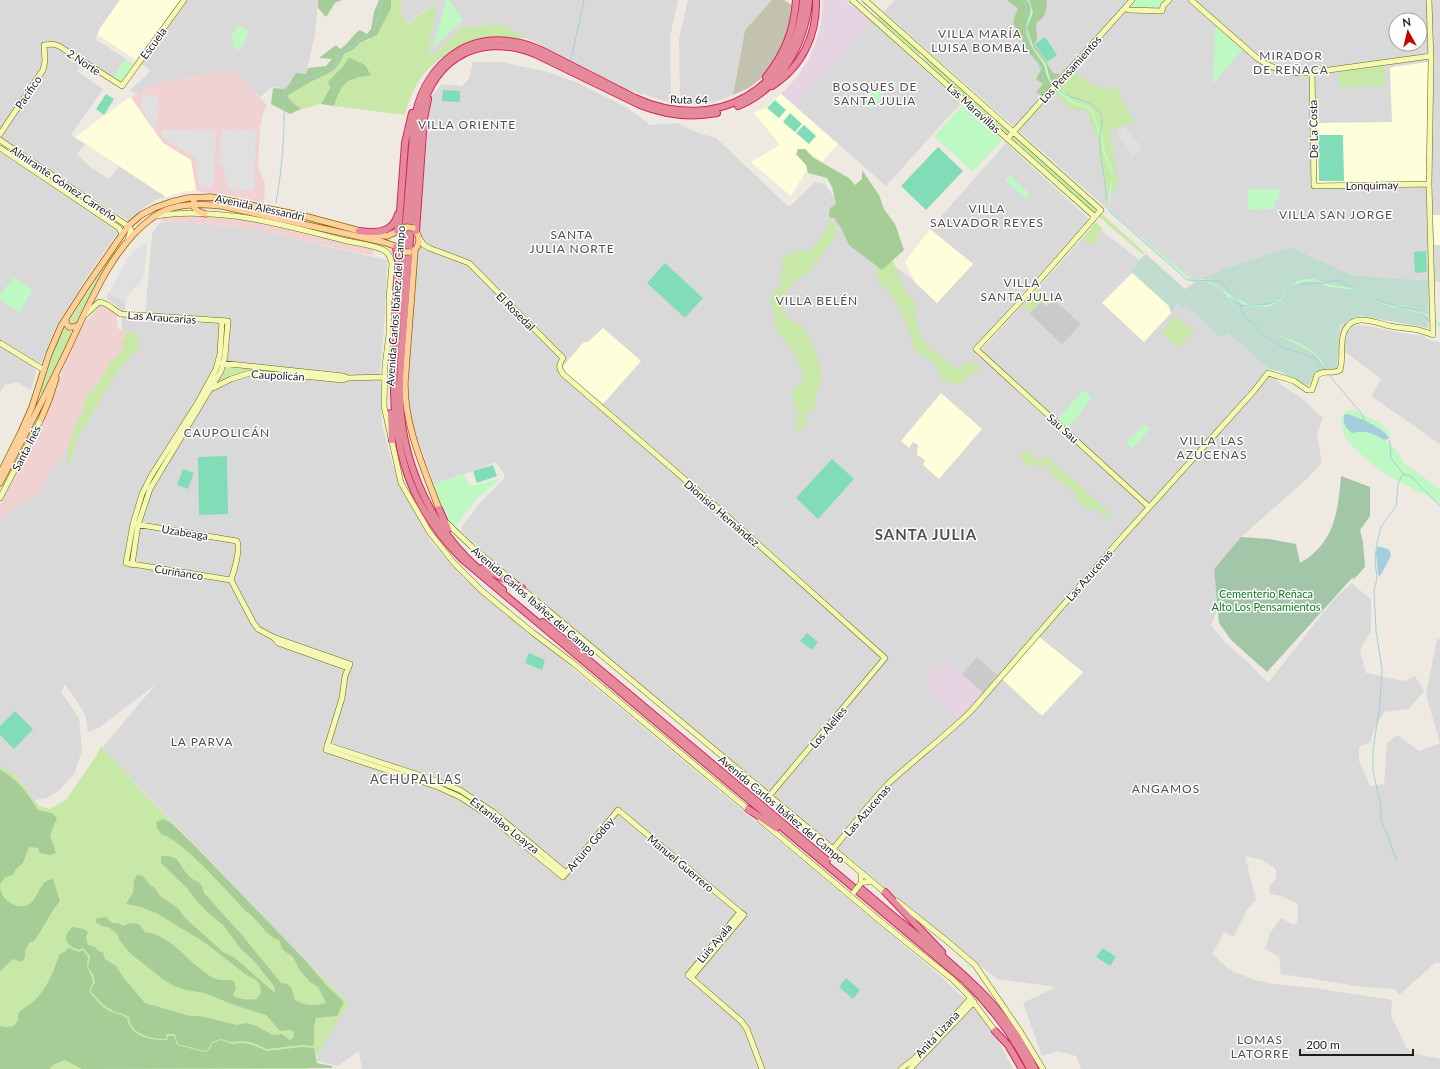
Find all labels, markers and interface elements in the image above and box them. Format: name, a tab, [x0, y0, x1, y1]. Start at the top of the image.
north arrow	[1388, 12, 1428, 52]
text: N	[1401, 15, 1412, 29]
street label: Escuela	[137, 24, 169, 62]
district label: VILLA MARÍA LUISA BOMBAL	[931, 26, 1029, 55]
street label: Los Pensamientos	[1036, 33, 1104, 105]
street label: 2 Norte	[65, 46, 103, 78]
district label: MIRADOR DE REÑACA	[1253, 48, 1329, 77]
street label: Pacífico	[12, 73, 44, 111]
district label: BOSQUES DE SANTA JULIA	[833, 79, 917, 108]
street label: Las Maravillas	[945, 81, 1004, 135]
street label: Ruta 64	[670, 92, 709, 106]
street label: De La Costa	[1306, 100, 1320, 158]
district label: VILLA ORIENTE	[418, 117, 516, 132]
street label: Almirante Gómez Carreño	[8, 143, 120, 223]
street label: Lonquimay	[1346, 178, 1399, 192]
street label: Avenida Alessandri	[214, 191, 306, 223]
district label: VILLA SALVADOR REYES	[930, 201, 1044, 230]
district label: VILLA SAN JORGE	[1279, 207, 1393, 222]
street label: Avenida Carlos Ibáñez del Campo	[383, 225, 407, 387]
district label: SANTA JULIA NORTE	[529, 227, 615, 256]
district label: VILLA SANTA JULIA	[981, 275, 1063, 304]
street label: El Rosedal	[494, 289, 538, 333]
district label: VILLA BELÉN	[776, 293, 858, 308]
street label: Las Araucarias	[127, 308, 197, 326]
street label: Caupolicán	[251, 367, 305, 383]
street label: Sau Sau	[1045, 411, 1081, 445]
street label: Santa Inés	[9, 423, 43, 473]
district label: CAUPOLICÁN	[184, 425, 270, 440]
district label: VILLA LAS AZUCENAS	[1177, 433, 1247, 462]
street label: Dionisio Hernández	[682, 477, 762, 549]
street label: Uzabeaga	[161, 522, 209, 542]
district label: SANTA JULIA	[875, 525, 977, 543]
street label: Avenida Carlos Ibáñez del Campo	[469, 543, 599, 659]
street label: Las Azucenas	[1063, 546, 1115, 603]
street label: Curiñanco	[154, 562, 204, 582]
park label: Cementerio Reñaca Alto Los Pensamientos	[1211, 587, 1321, 613]
street label: Los Alelies	[807, 703, 849, 750]
district label: LA PARVA	[171, 734, 233, 749]
street label: Avenida Carlos Ibáñez del Campo	[716, 752, 848, 866]
district label: ACHUPALLAS	[370, 771, 462, 787]
street label: Las Azucenas	[841, 781, 893, 838]
district label: ANGAMOS	[1132, 781, 1200, 796]
street label: Estanislao Loayza	[468, 794, 542, 856]
street label: Arturo Godoy	[564, 814, 617, 874]
street label: Manuel Guerrero	[645, 832, 717, 894]
street label: Luis Ayala	[694, 921, 734, 965]
street label: Anita Lizana	[912, 1008, 962, 1060]
scale bar	[1300, 1031, 1413, 1057]
district label: LOMAS LATORRE	[1231, 1032, 1289, 1061]
text: 200 m	[1306, 1037, 1340, 1052]

